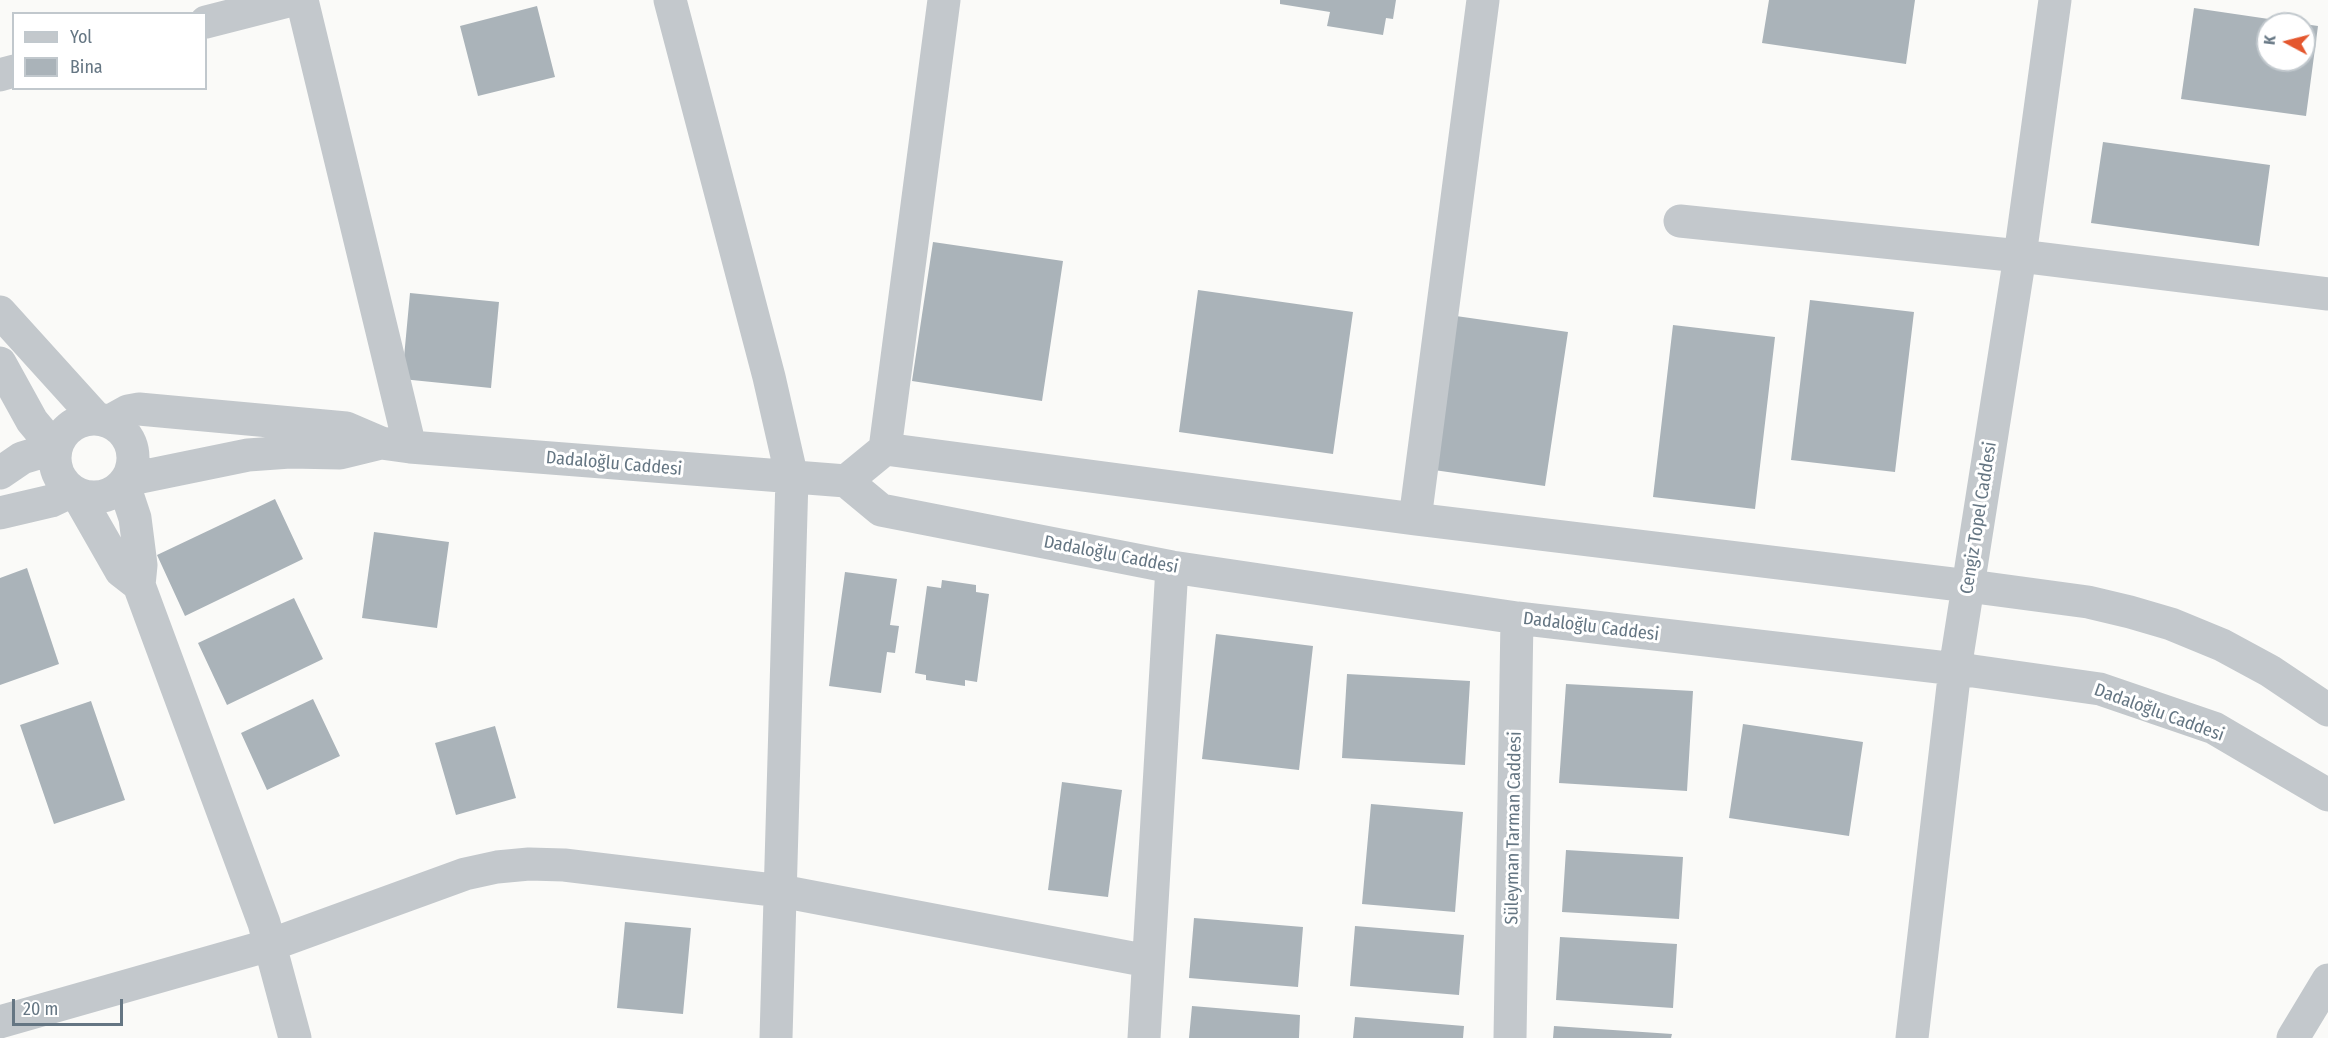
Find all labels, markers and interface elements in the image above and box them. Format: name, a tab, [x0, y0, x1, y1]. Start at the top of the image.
legend	[12, 12, 207, 90]
north arrow	[2256, 12, 2316, 72]
text: Yol	[70, 26, 92, 48]
text: K	[2260, 34, 2280, 46]
text: Bina	[70, 56, 103, 78]
street label: Cengiz Topel Caddesi	[1956, 440, 2002, 596]
street label: Dadaloğlu Caddesi	[545, 447, 683, 481]
street label: Dadaloğlu Caddesi	[1042, 531, 1180, 579]
street label: Dadaloğlu Caddesi	[1522, 608, 1660, 646]
street label: Dadaloğlu Caddesi	[2091, 679, 2227, 747]
street label: Süleyman Tarman Caddesi	[1502, 731, 1526, 925]
scale bar	[15, 987, 126, 1025]
text: 20 m	[23, 998, 58, 1020]

